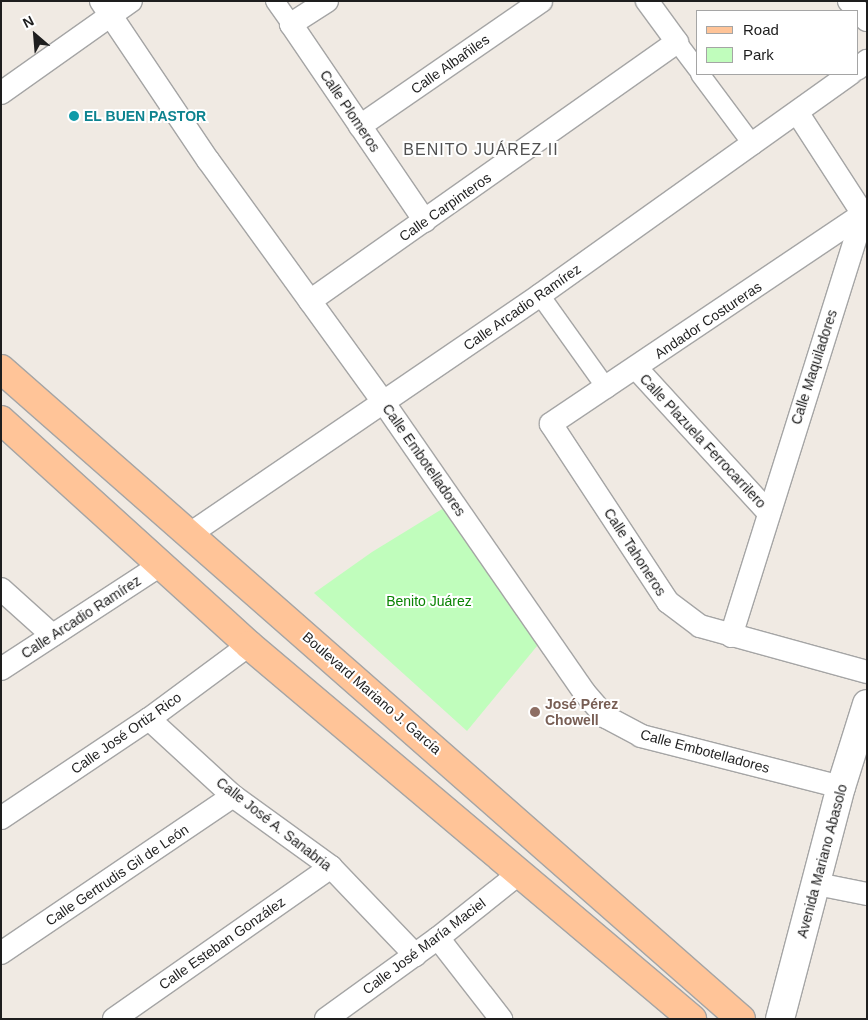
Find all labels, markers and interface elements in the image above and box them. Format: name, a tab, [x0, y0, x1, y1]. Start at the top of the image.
north arrow	[10, 10, 60, 60]
legend	[696, 10, 858, 75]
text: N	[20, 12, 36, 31]
text: Road	[743, 21, 779, 38]
street label: Calle Albañiles	[407, 31, 493, 97]
text: Park	[743, 46, 774, 63]
street label: Calle Plomeros	[316, 67, 384, 155]
place label: EL BUEN PASTOR	[84, 108, 206, 124]
marker: EL BUEN PASTOR	[68, 110, 80, 122]
district label: BENITO JUÁREZ II	[401, 140, 561, 160]
street label: Calle Carpinteros	[396, 169, 494, 245]
street label: Calle Arcadio Ramírez	[460, 260, 584, 354]
street label: Andador Costureras	[651, 278, 765, 362]
street label: Calle Maquiladores	[787, 307, 841, 427]
street label: Calle Plazuela Ferrocarrilero	[636, 370, 770, 512]
street label: Calle Embotelladores	[379, 401, 469, 519]
street label: Calle Tahoneros	[600, 505, 670, 599]
street label: Calle Arcadio Ramírez	[18, 572, 144, 662]
park label: Benito Juárez	[386, 593, 472, 609]
street label: Boulevard Mariano J. García	[299, 628, 445, 758]
street label: Calle José Ortiz Rico	[68, 689, 184, 777]
place label: José Pérez Chowell	[545, 696, 618, 729]
marker: José Pérez Chowell	[529, 706, 541, 718]
street label: Calle Embotelladores	[639, 726, 771, 776]
street label: Calle José A. Sanabria	[213, 774, 335, 874]
street label: Avenida Mariano Abasolo	[793, 782, 851, 940]
street label: Calle Gertrudis Gil de León	[42, 821, 192, 929]
street label: Calle Esteban González	[156, 893, 288, 993]
street label: Calle José María Maciel	[359, 894, 489, 998]

